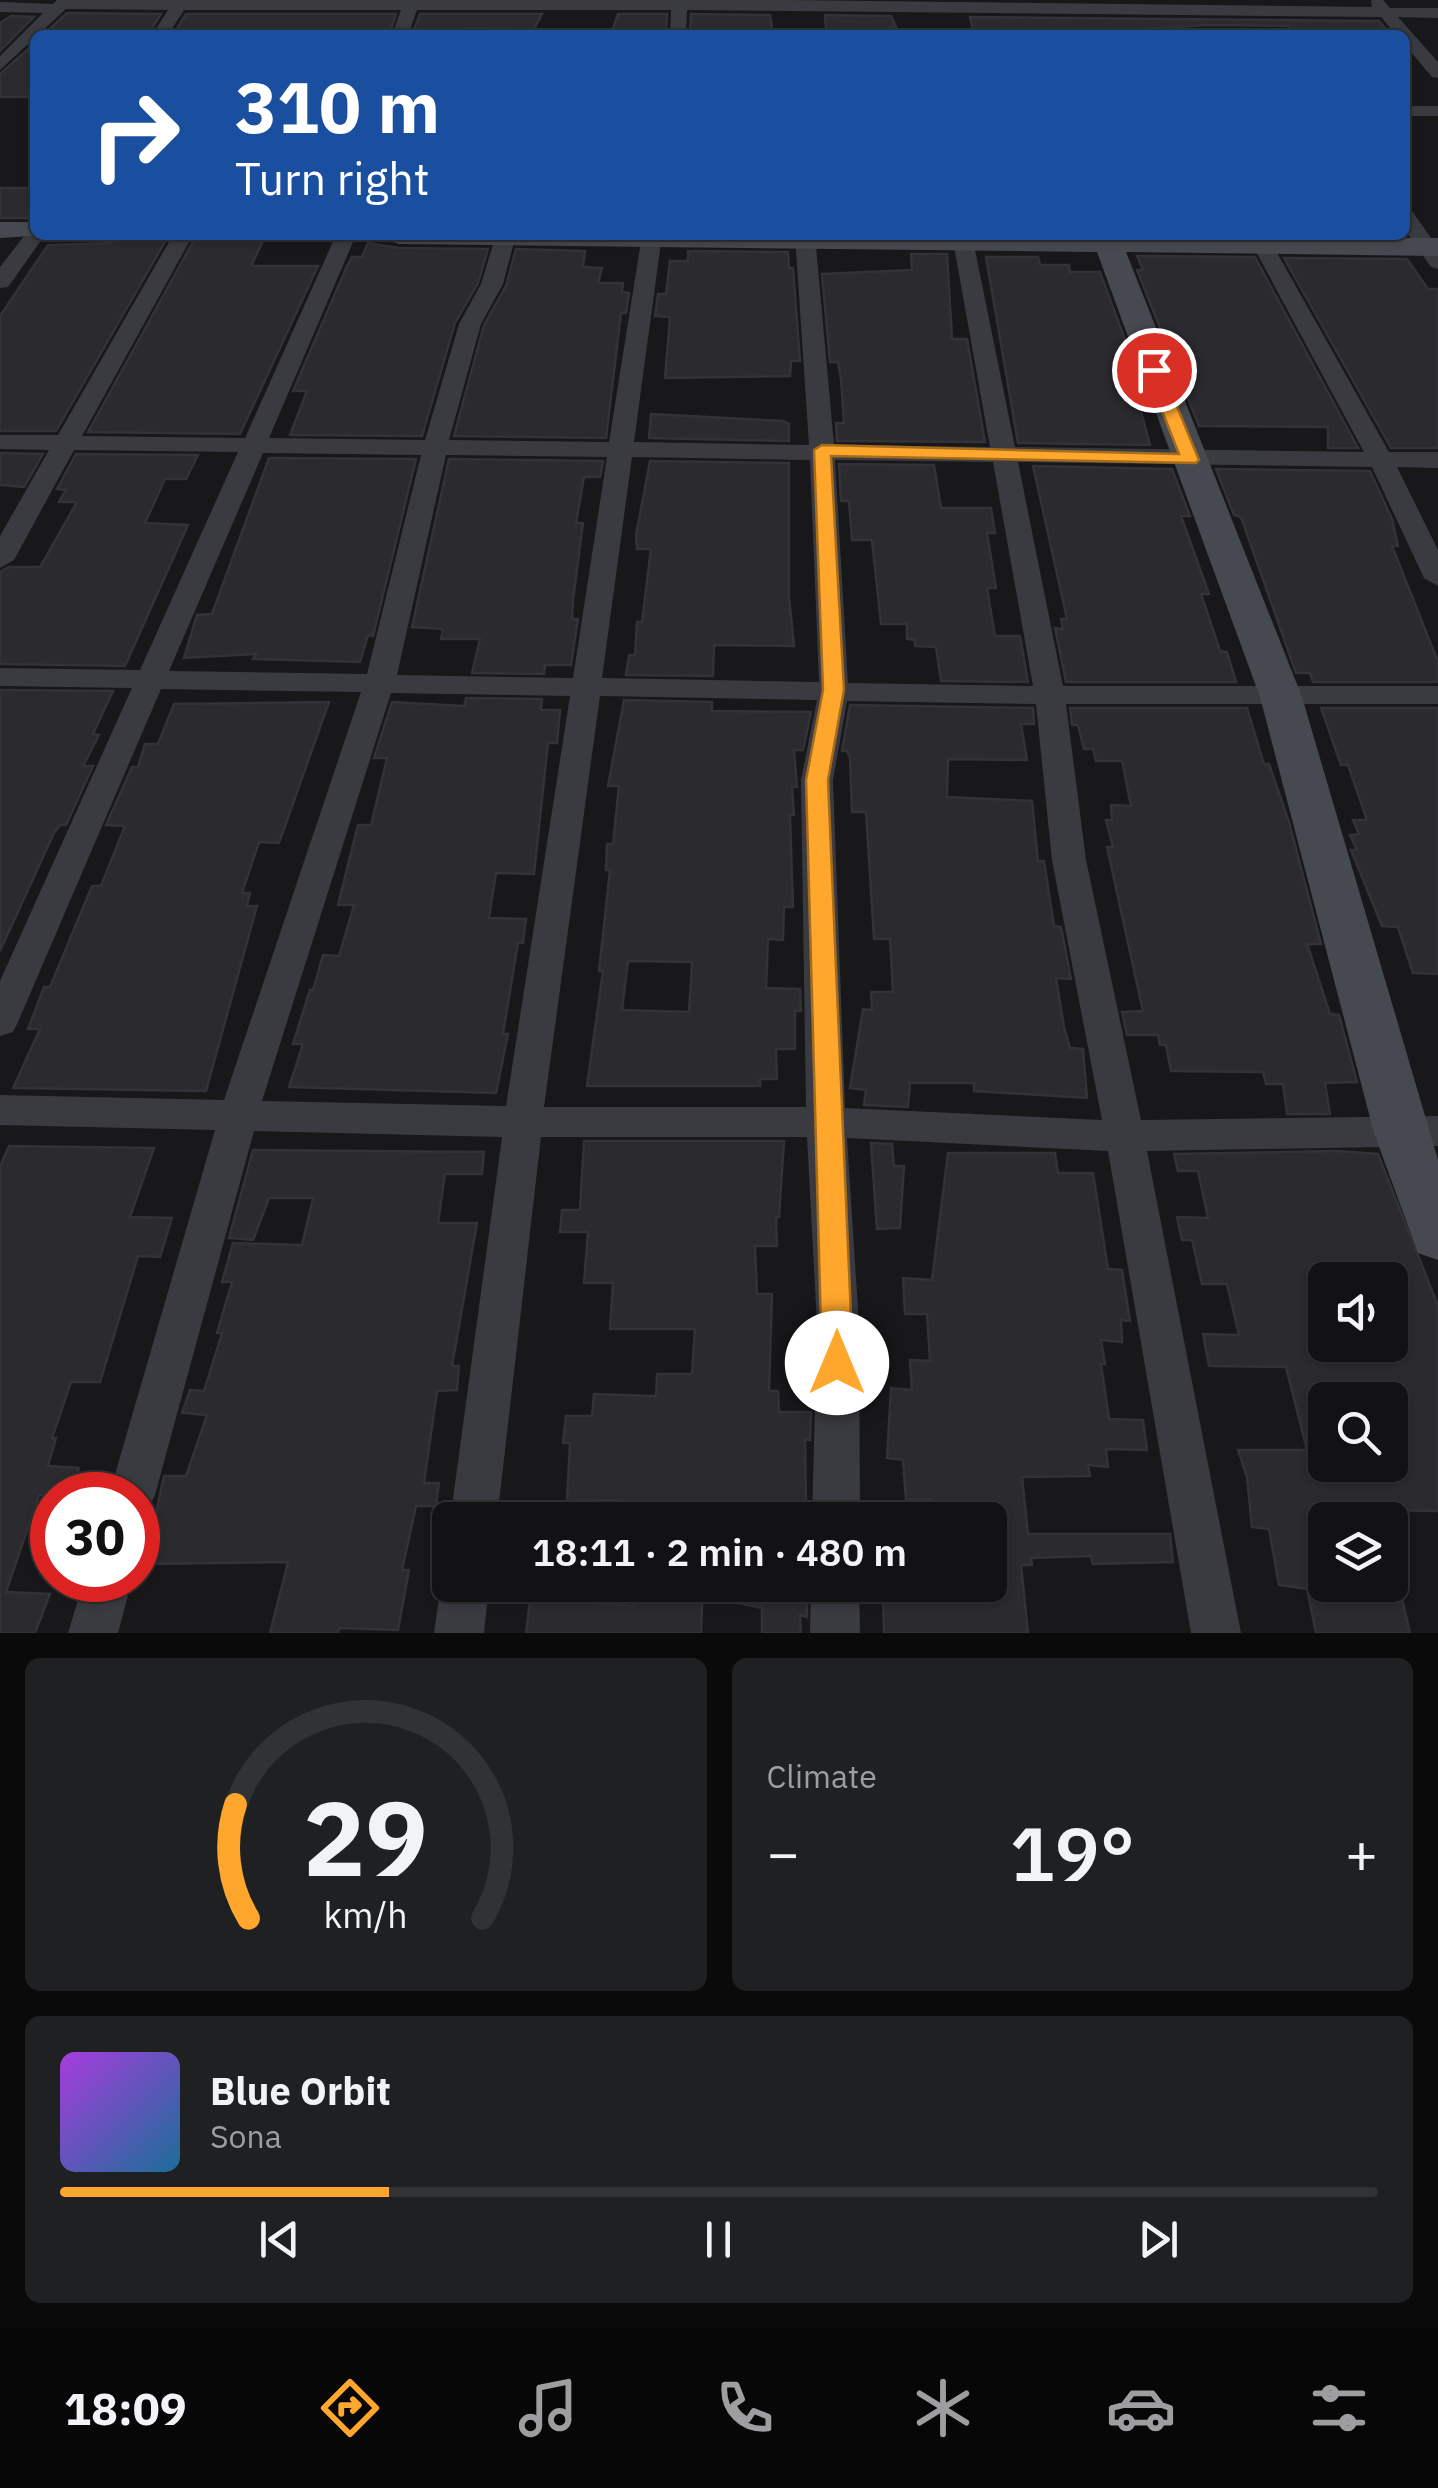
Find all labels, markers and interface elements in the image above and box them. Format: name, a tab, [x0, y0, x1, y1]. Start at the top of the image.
text: 310 m	[235, 61, 440, 152]
icon: right	[70, 70, 200, 200]
text: Turn right	[235, 149, 430, 207]
pin	[1112, 328, 1197, 413]
icon: arrive	[1127, 343, 1182, 398]
map controls	[1308, 1262, 1408, 1602]
button: sound	[1308, 1262, 1408, 1362]
position arrow	[785, 1311, 889, 1415]
button: search	[1308, 1382, 1408, 1482]
speed limit sign: 30	[30, 1472, 160, 1602]
button: layers	[1308, 1502, 1408, 1602]
text: 18:11 · 2 min · 480 m	[532, 1527, 907, 1576]
text: Climate	[767, 1755, 877, 1797]
text: 29	[303, 1769, 428, 1905]
text: 19°	[1010, 1804, 1135, 1902]
text: −	[767, 1817, 800, 1888]
text: +	[1345, 1817, 1378, 1888]
text: km/h	[324, 1891, 408, 1938]
text: Blue Orbit	[210, 2066, 391, 2115]
text: Sona	[210, 2115, 282, 2157]
icon: previous	[252, 2212, 307, 2267]
icon: pause	[691, 2212, 746, 2267]
icon: next	[1131, 2212, 1186, 2267]
icon: directions	[315, 2373, 385, 2443]
icon: music	[513, 2373, 583, 2443]
icon: phone	[710, 2373, 780, 2443]
icon: climate	[908, 2373, 978, 2443]
icon: car	[1106, 2373, 1176, 2443]
icon: filters	[1304, 2373, 1374, 2443]
text: 18:09	[64, 2379, 187, 2437]

